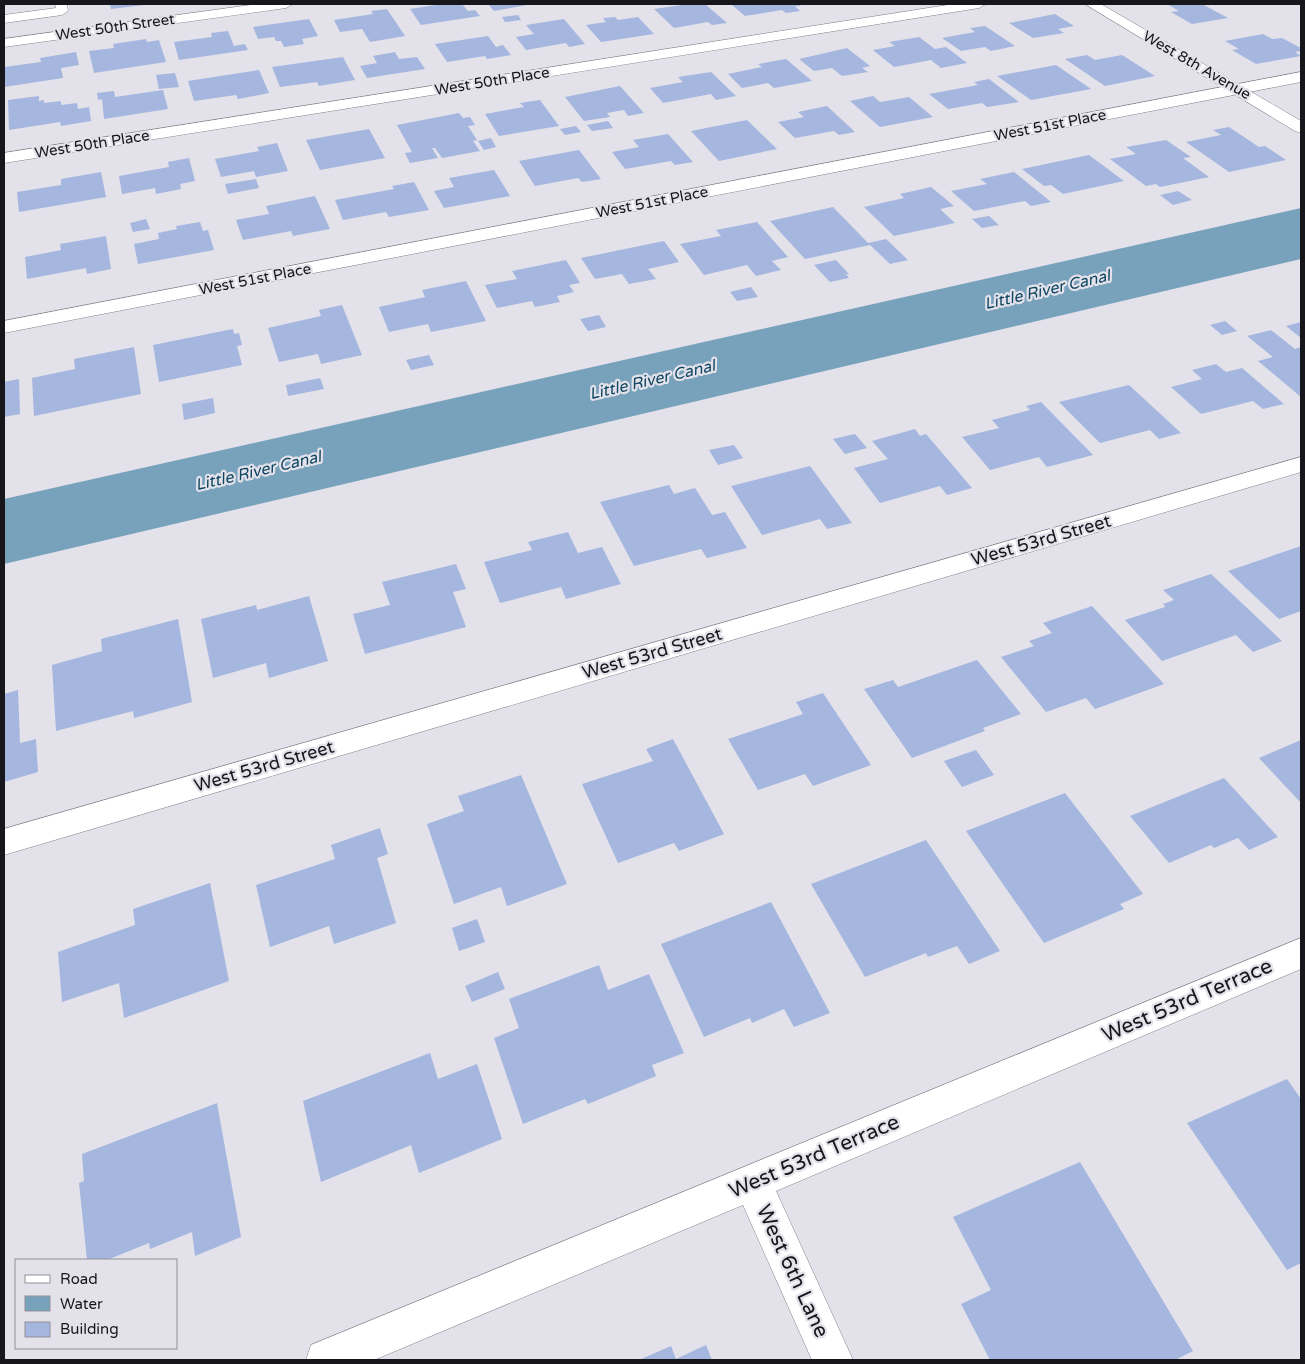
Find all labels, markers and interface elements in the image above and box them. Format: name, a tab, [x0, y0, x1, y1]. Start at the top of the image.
street label: West 50th Street	[54, 10, 176, 44]
street label: West 8th Avenue	[1140, 27, 1254, 103]
street label: West 50th Place	[433, 63, 551, 99]
street label: West 51st Place	[992, 105, 1108, 145]
street label: West 50th Place	[33, 126, 151, 162]
street label: West 51st Place	[594, 182, 710, 222]
street label: West 51st Place	[197, 259, 313, 299]
water label: Little River Canal	[982, 265, 1114, 314]
water label: Little River Canal	[587, 355, 719, 404]
water label: Little River Canal	[193, 446, 325, 495]
street label: West 53rd Street	[969, 509, 1114, 570]
street label: West 53rd Street	[580, 622, 725, 683]
street label: West 53rd Street	[192, 735, 337, 796]
street label: West 53rd Terrace	[1098, 953, 1276, 1048]
street label: West 53rd Terrace	[725, 1109, 903, 1204]
street label: West 6th Lane	[751, 1201, 834, 1342]
legend	[15, 1259, 178, 1349]
text: Road	[60, 1270, 98, 1288]
text: Water	[60, 1295, 103, 1313]
text: Building	[60, 1320, 119, 1338]

